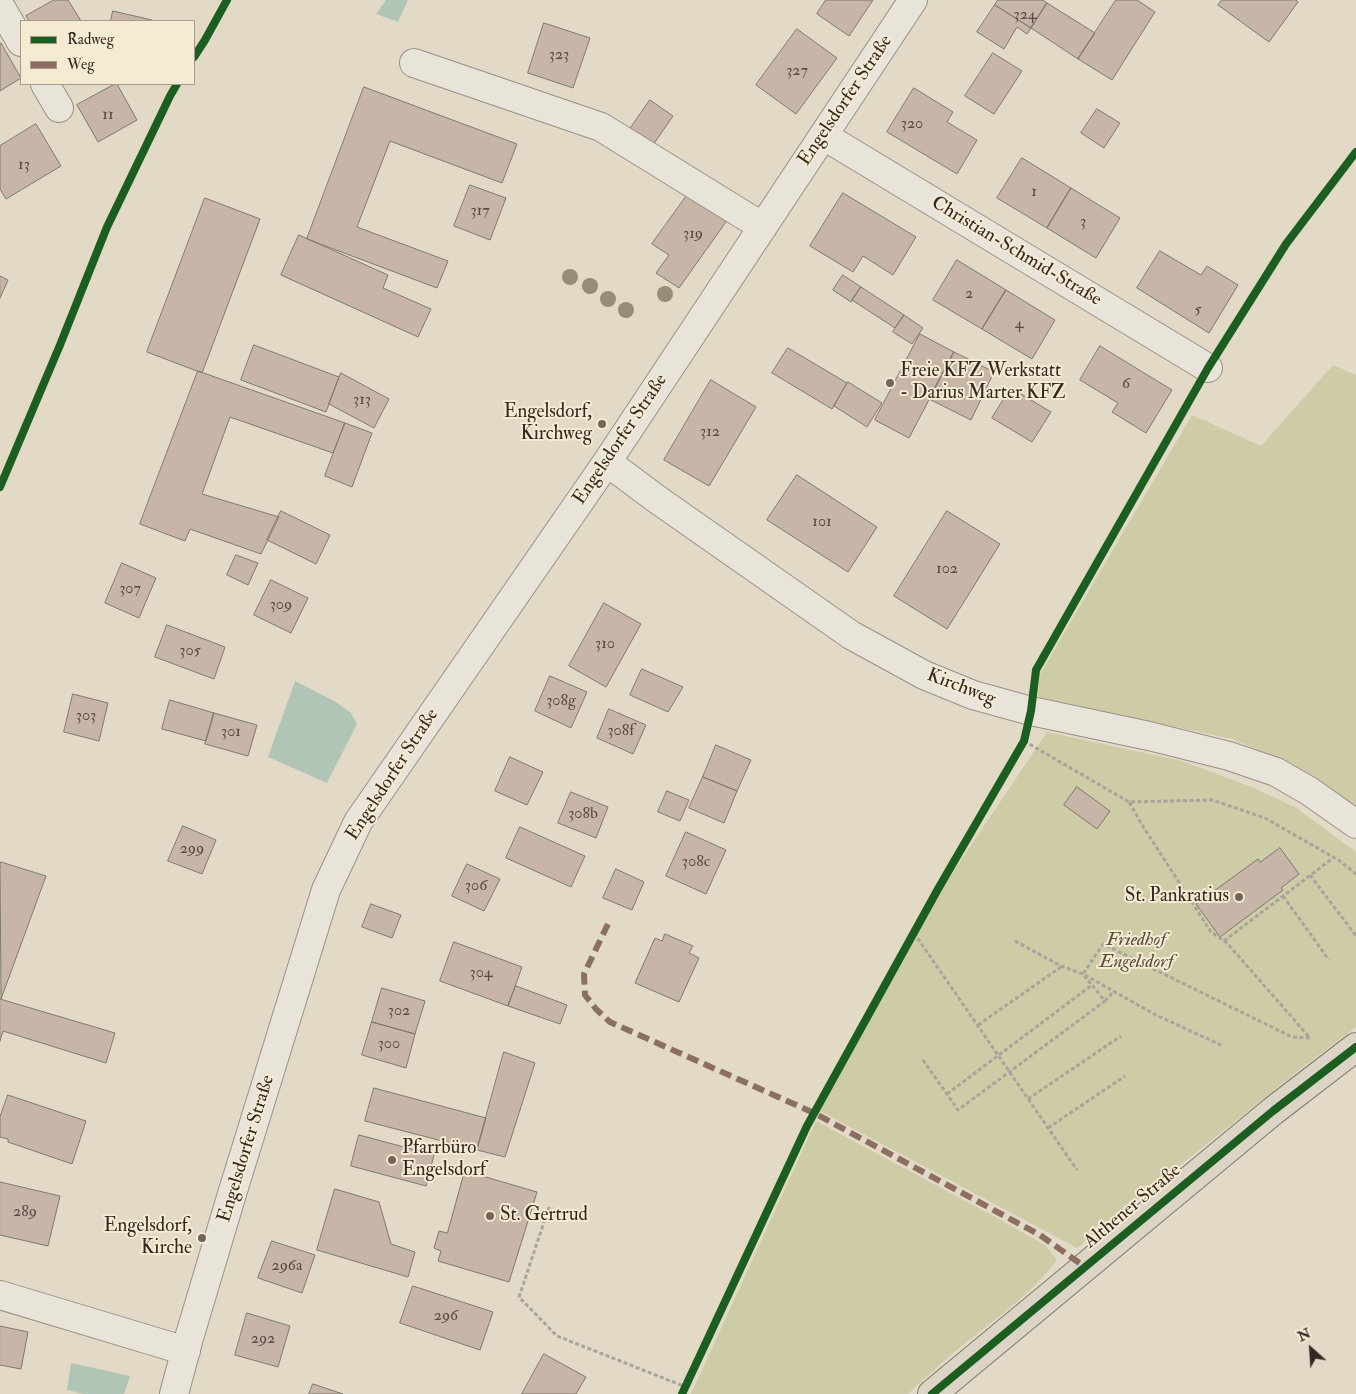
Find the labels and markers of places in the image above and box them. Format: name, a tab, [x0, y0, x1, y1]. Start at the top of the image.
place label: Freie KFZ Werkstatt - Darius Marter KFZ	[900, 361, 1065, 405]
marker: Freie KFZ Werkstatt - Darius Marter KFZ	[884, 377, 896, 389]
place label: Engelsdorf, Kirchweg	[504, 402, 592, 446]
marker: Engelsdorf, Kirchweg	[596, 418, 608, 430]
place label: St. Pankratius	[1125, 886, 1229, 908]
marker: St. Pankratius	[1233, 891, 1245, 903]
place label: Pfarrbüro Engelsdorf	[402, 1138, 486, 1182]
marker: Pfarrbüro Engelsdorf	[386, 1154, 398, 1166]
place label: St. Gertrud	[500, 1205, 588, 1227]
marker: St. Gertrud	[484, 1210, 496, 1222]
place label: Engelsdorf, Kirche	[104, 1216, 192, 1260]
marker: Engelsdorf, Kirche	[196, 1232, 208, 1244]

